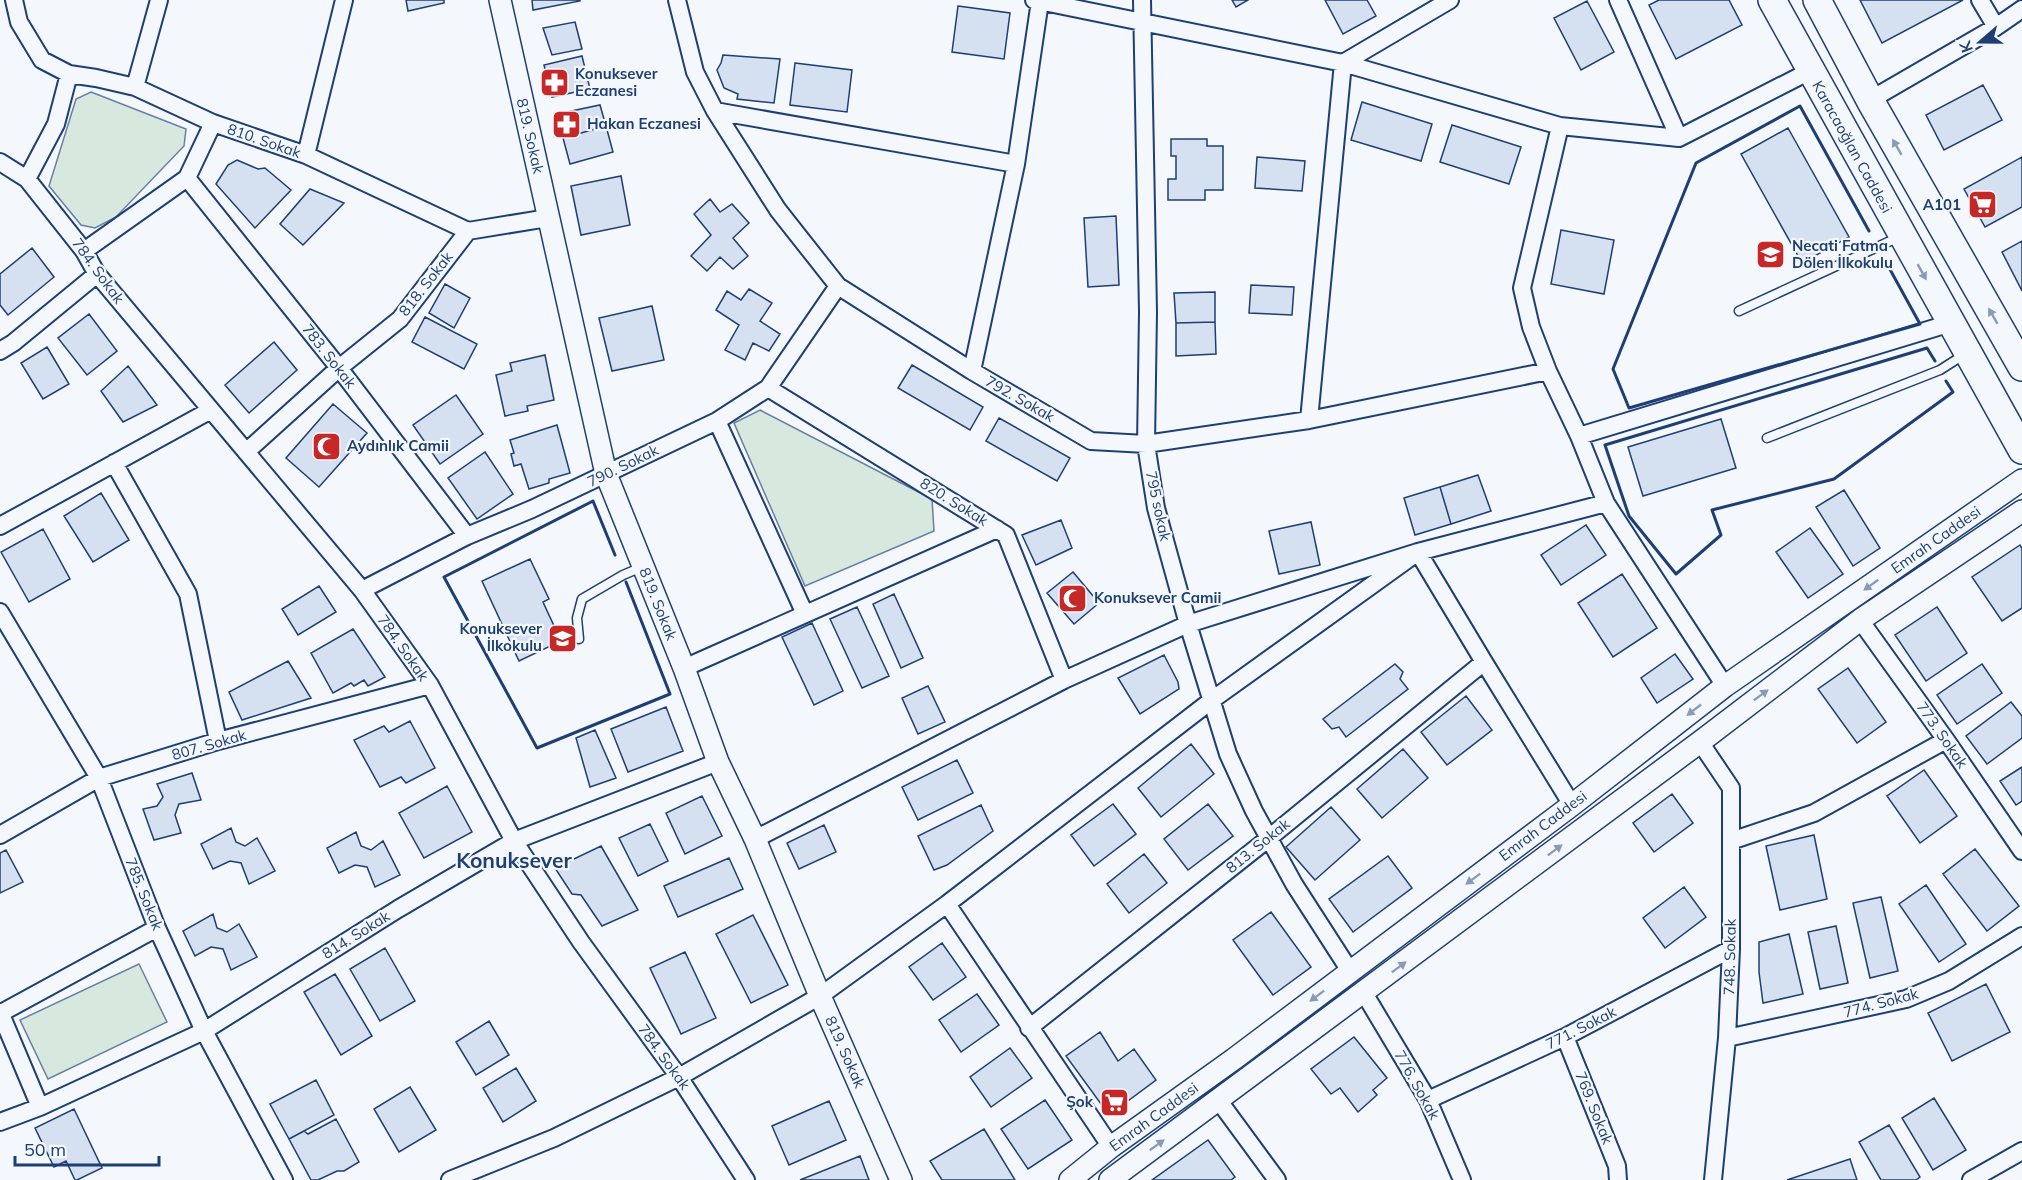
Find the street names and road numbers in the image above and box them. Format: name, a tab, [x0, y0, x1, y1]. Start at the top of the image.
street label: Karacaoğlan Caddesi	[1808, 77, 1897, 216]
street label: 819. Sokak	[513, 96, 548, 176]
street label: 810. Sokak	[225, 119, 304, 162]
street label: 784. Sokak	[68, 234, 129, 308]
street label: 818. Sokak	[395, 247, 457, 320]
street label: 783. Sokak	[298, 320, 361, 392]
street label: 792. Sokak	[982, 371, 1058, 426]
street label: 790. Sokak	[584, 440, 662, 491]
street label: 795 sokak	[1142, 469, 1175, 543]
street label: 820. Sokak	[917, 473, 992, 530]
street label: Emrah Caddesi	[1887, 502, 1984, 578]
street label: 819. Sokak	[635, 565, 682, 643]
street label: 784. Sokak	[374, 611, 433, 685]
street label: 773. Sokak	[1913, 698, 1972, 772]
street label: 807. Sokak	[169, 725, 249, 764]
street label: Emrah Caddesi	[1495, 786, 1590, 865]
street label: 813. Sokak	[1222, 814, 1294, 877]
street label: 785. Sokak	[121, 855, 168, 933]
street label: 814. Sokak	[318, 906, 393, 963]
street label: 748. Sokak	[1719, 918, 1740, 995]
street label: 774. Sokak	[1841, 983, 1921, 1022]
street label: 771. Sokak	[1542, 1002, 1619, 1053]
street label: 819. Sokak	[821, 1013, 870, 1091]
street label: 784. Sokak	[634, 1020, 695, 1094]
street label: 776. Sokak	[1391, 1047, 1444, 1123]
street label: 769. Sokak	[1571, 1069, 1618, 1147]
street label: Emrah Caddesi	[1106, 1078, 1202, 1155]

